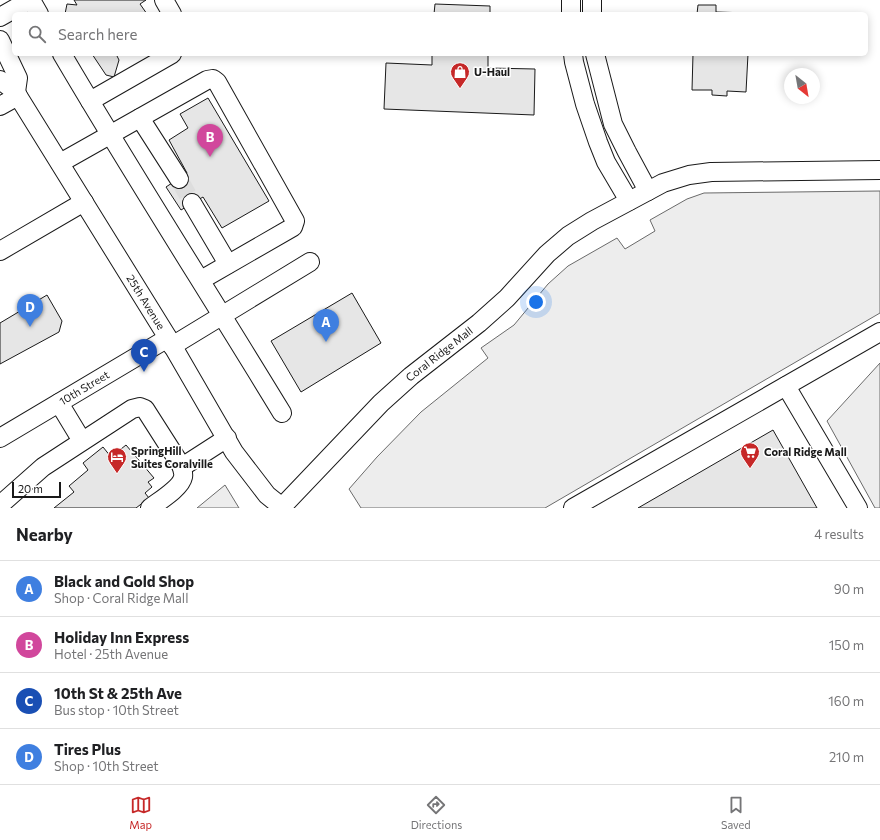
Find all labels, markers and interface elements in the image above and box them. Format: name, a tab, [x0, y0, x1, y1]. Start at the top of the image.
search box	[12, 12, 868, 56]
icon: search	[26, 23, 48, 45]
text: Search here	[58, 25, 137, 43]
shop icon: U-Haul	[449, 61, 471, 89]
place label: U-Haul	[474, 65, 510, 78]
north arrow	[784, 68, 820, 104]
pin: B	[197, 124, 223, 157]
street label: 25th Avenue	[124, 272, 168, 332]
your location	[526, 292, 546, 312]
pin: D	[17, 294, 43, 327]
pin: A	[313, 309, 339, 342]
street label: Coral Ridge Mall	[403, 324, 475, 384]
pin: C	[131, 339, 157, 372]
street label: 10th Street	[57, 367, 112, 407]
supermarket icon: Coral Ridge Mall	[739, 441, 761, 469]
place label: SpringHill Suites Coralville	[131, 444, 213, 470]
place label: Coral Ridge Mall	[764, 445, 847, 458]
hotel icon: SpringHill Suites Coralville	[106, 446, 128, 474]
scale bar	[12, 480, 61, 499]
text: 20 m	[18, 482, 43, 495]
text: Nearby	[16, 524, 73, 545]
text: 4 results	[814, 526, 864, 542]
text: Black and Gold Shop	[54, 572, 194, 590]
text: A	[24, 581, 34, 597]
text: 90 m	[834, 581, 864, 597]
text: Shop · Coral Ridge Mall	[54, 590, 188, 606]
text: Holiday Inn Express	[54, 628, 189, 646]
text: B	[25, 637, 33, 653]
text: 150 m	[829, 637, 864, 653]
text: Hotel · 25th Avenue	[54, 646, 168, 662]
text: 10th St & 25th Ave	[54, 684, 182, 702]
text: C	[25, 693, 33, 709]
text: 160 m	[828, 693, 864, 709]
text: Bus stop · 10th Street	[54, 702, 179, 718]
text: Tires Plus	[54, 740, 121, 758]
text: D	[24, 749, 34, 765]
text: 210 m	[829, 749, 864, 765]
text: Shop · 10th Street	[54, 758, 159, 774]
tab: Map	[129, 794, 152, 831]
tab: Directions	[411, 794, 462, 831]
tab: Saved	[721, 794, 751, 831]

